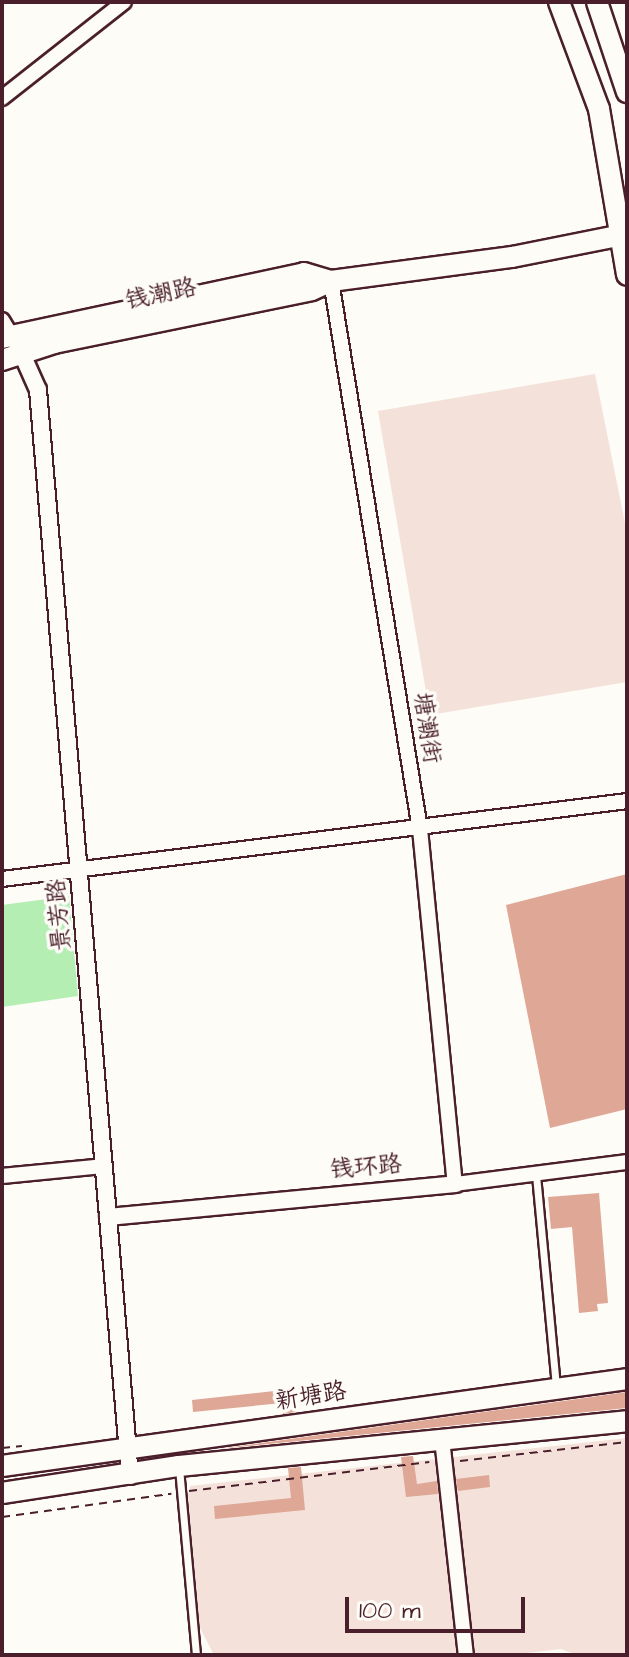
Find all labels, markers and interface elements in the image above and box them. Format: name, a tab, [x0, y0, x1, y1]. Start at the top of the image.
street label: 钱潮路	[123, 273, 199, 317]
street label: 塘潮街	[406, 690, 446, 766]
street label: 景芳路	[43, 878, 77, 952]
street label: 钱环路	[329, 1151, 403, 1185]
street label: 新塘路	[273, 1377, 349, 1417]
scale bar	[349, 1581, 529, 1631]
text: 100 m	[359, 1594, 421, 1628]

